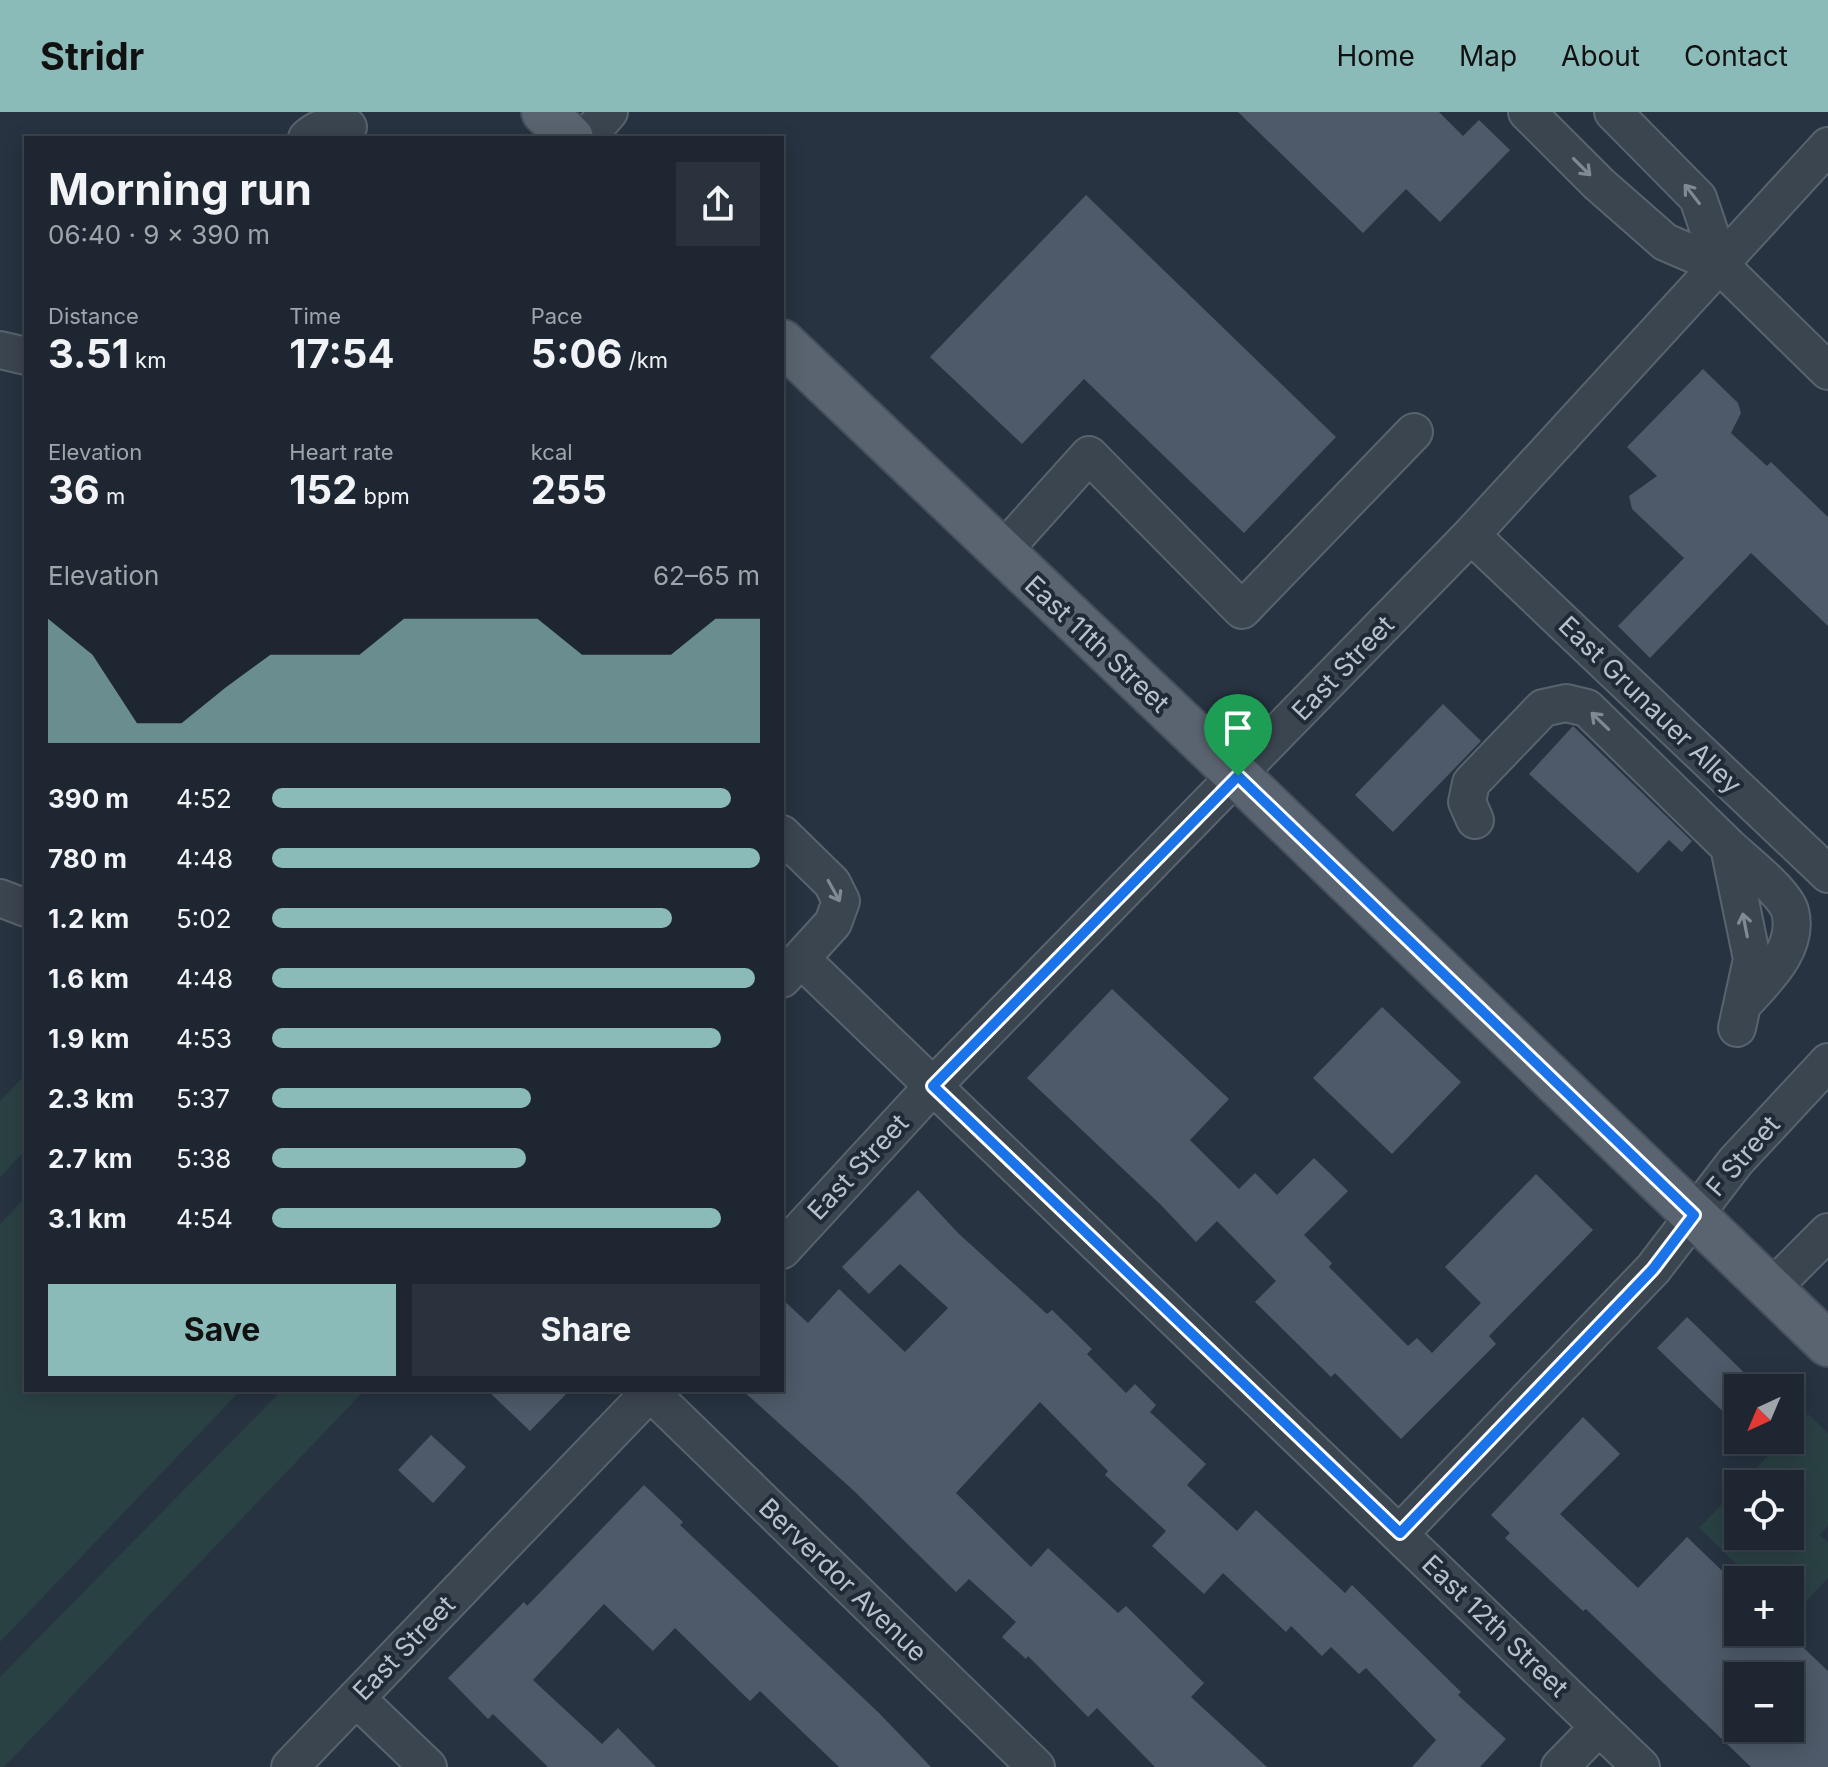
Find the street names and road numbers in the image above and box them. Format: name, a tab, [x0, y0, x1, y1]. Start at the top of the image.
street label: East 11th Street	[1019, 569, 1176, 718]
street label: East Street	[1285, 609, 1400, 726]
street label: East Grunauer Alley	[1553, 610, 1748, 800]
street label: East Street	[801, 1107, 914, 1226]
street label: F Street	[1699, 1109, 1786, 1202]
street label: Berverdor Avenue	[753, 1492, 934, 1668]
street label: East 12th Street	[1416, 1548, 1575, 1703]
street label: East Street	[346, 1589, 461, 1706]

